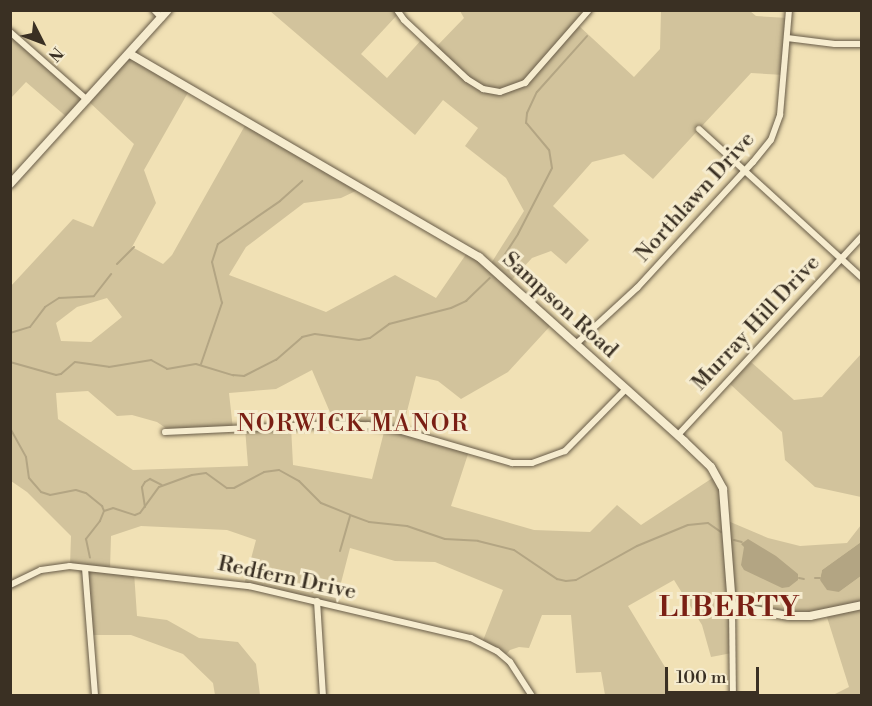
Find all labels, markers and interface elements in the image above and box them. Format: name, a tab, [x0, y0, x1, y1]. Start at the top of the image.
north arrow	[12, 12, 72, 72]
text: N	[44, 43, 67, 65]
street label: Northlawn Drive	[630, 126, 760, 268]
street label: Sampson Road	[497, 246, 623, 364]
street label: Murray Hill Drive	[686, 250, 826, 396]
district label: NORWICK MANOR	[237, 411, 469, 439]
street label: Redfern Drive	[215, 550, 359, 606]
district label: LIBERTY	[659, 591, 801, 625]
scale bar	[668, 655, 762, 693]
text: 100 m	[676, 666, 727, 689]

